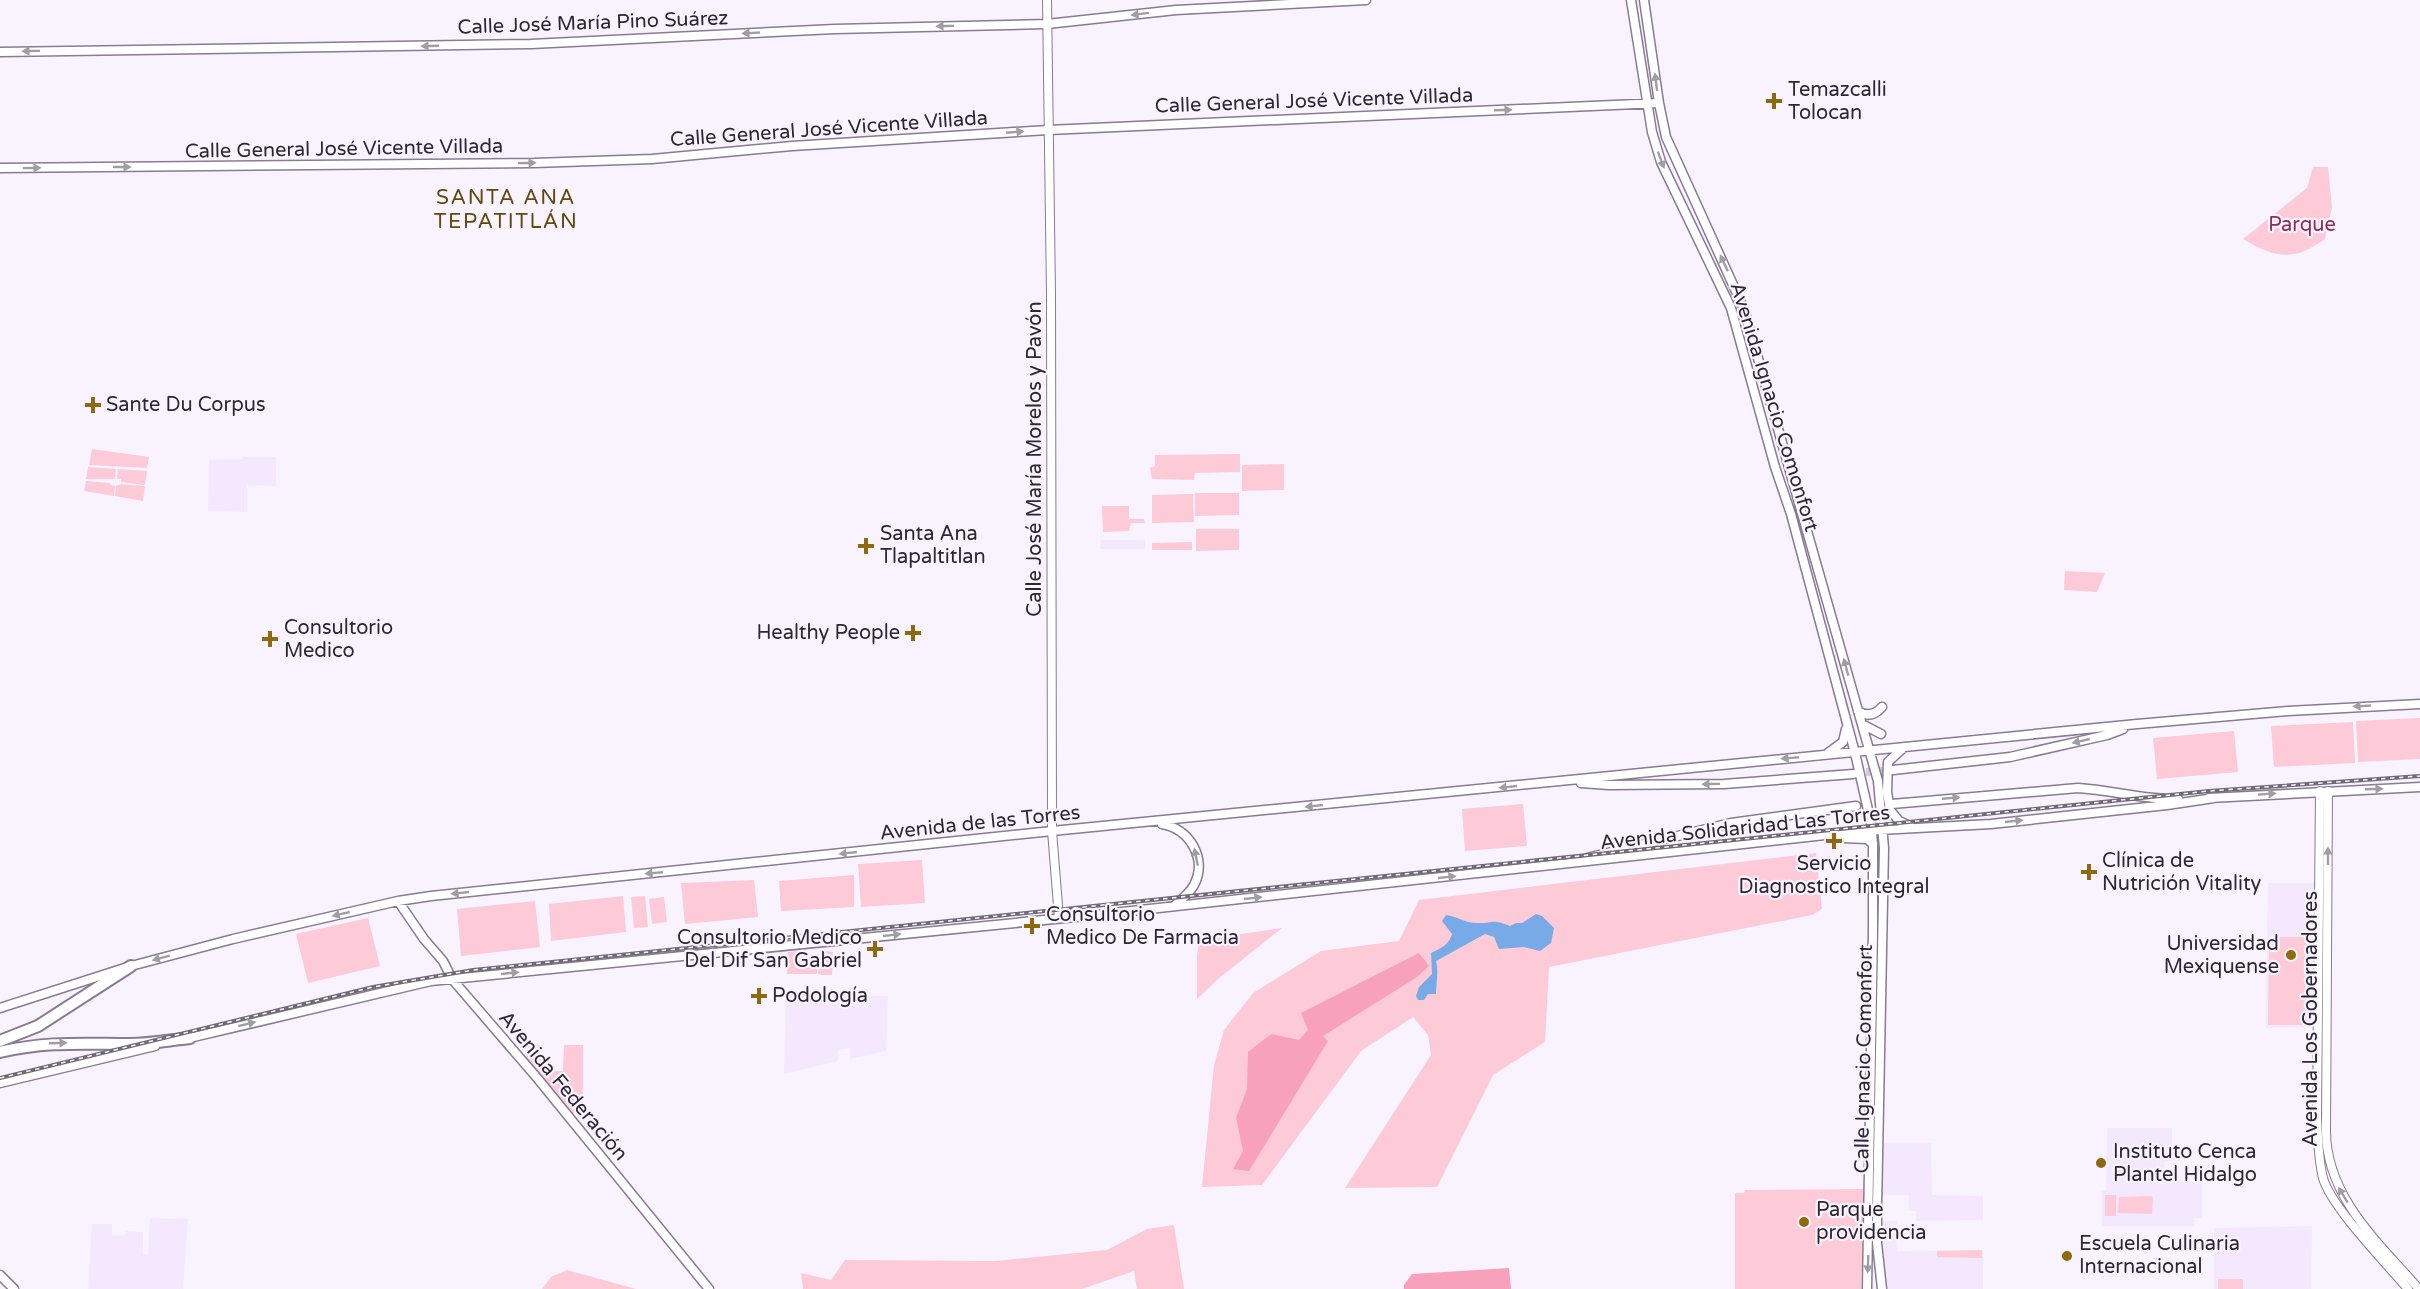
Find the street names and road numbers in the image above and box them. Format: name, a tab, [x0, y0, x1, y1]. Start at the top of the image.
street label: Calle José María Pino Suárez	[457, 6, 729, 40]
street label: Calle General José Vicente Villada	[1154, 83, 1474, 119]
street label: Calle General José Vicente Villada	[669, 106, 989, 152]
street label: Calle General José Vicente Villada	[185, 134, 503, 164]
street label: Avenida Ignacio Comonfort	[1725, 279, 1823, 535]
street label: Calle José María Morelos y Pavón	[1023, 301, 1047, 617]
street label: Avenida de las Torres	[879, 801, 1081, 845]
street label: Avenida Solidaridad Las Torres	[1599, 801, 1891, 855]
street label: Avenida Los Gobernadores	[2299, 891, 2323, 1147]
street label: Calle Ignacio Comonfort	[1850, 944, 1878, 1174]
street label: Avenida Federación	[493, 1006, 633, 1166]

